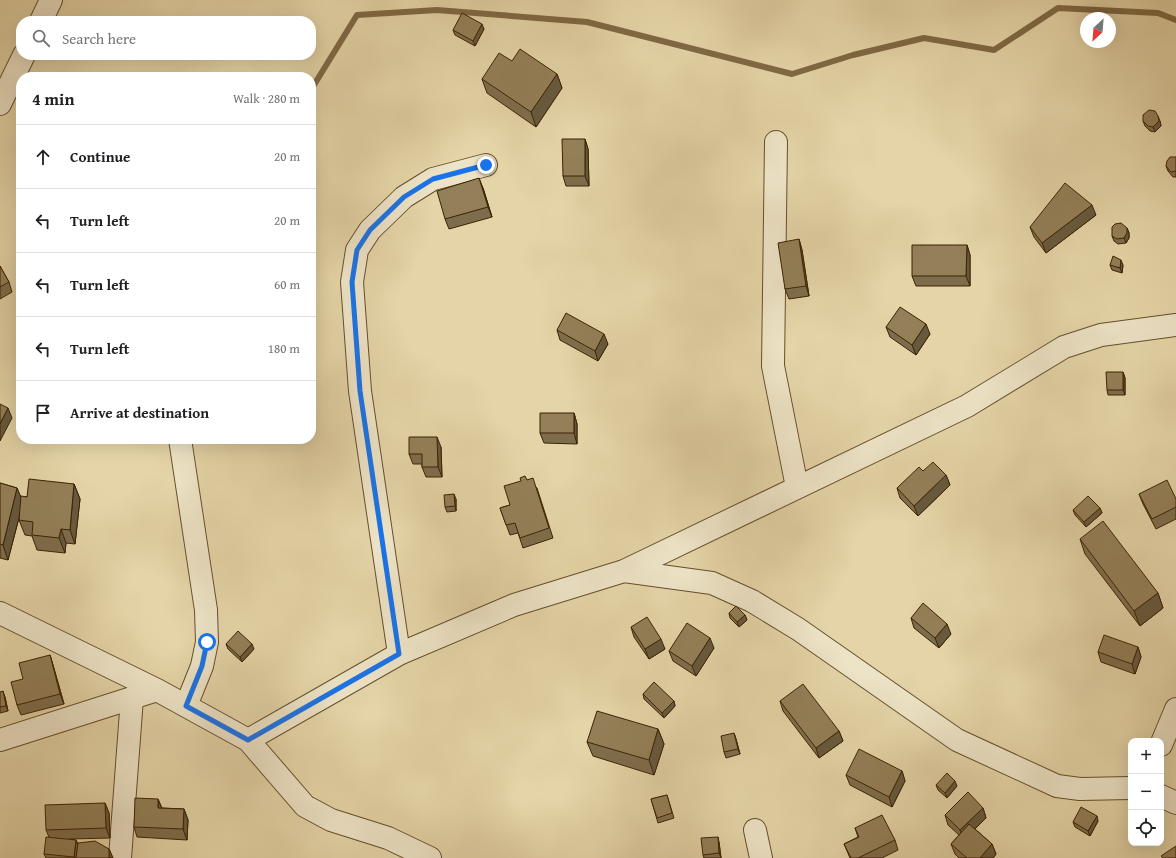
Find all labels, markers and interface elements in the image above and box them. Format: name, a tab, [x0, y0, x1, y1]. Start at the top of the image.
north arrow	[1080, 12, 1116, 48]
search box	[16, 16, 316, 60]
icon: search	[30, 27, 52, 49]
text: Search here	[62, 28, 136, 49]
text: 4 min	[32, 86, 74, 111]
text: Walk · 280 m	[233, 89, 300, 108]
icon: ahead	[32, 146, 54, 168]
text: Continue	[70, 146, 131, 167]
text: 20 m	[274, 147, 300, 166]
route end	[477, 156, 495, 174]
icon: left	[32, 210, 54, 232]
text: Turn left	[70, 210, 129, 231]
text: 20 m	[274, 211, 300, 230]
icon: left	[32, 274, 54, 296]
text: Turn left	[70, 274, 129, 295]
text: 60 m	[274, 275, 300, 294]
icon: left	[32, 338, 54, 360]
text: Turn left	[70, 338, 129, 359]
text: 180 m	[268, 339, 300, 358]
icon: arrive	[32, 402, 54, 424]
text: Arrive at destination	[70, 402, 209, 423]
route start	[198, 633, 216, 651]
map controls	[1128, 738, 1164, 846]
button: +	[1128, 738, 1164, 774]
button: −	[1128, 774, 1164, 810]
button: locate	[1128, 810, 1164, 846]

